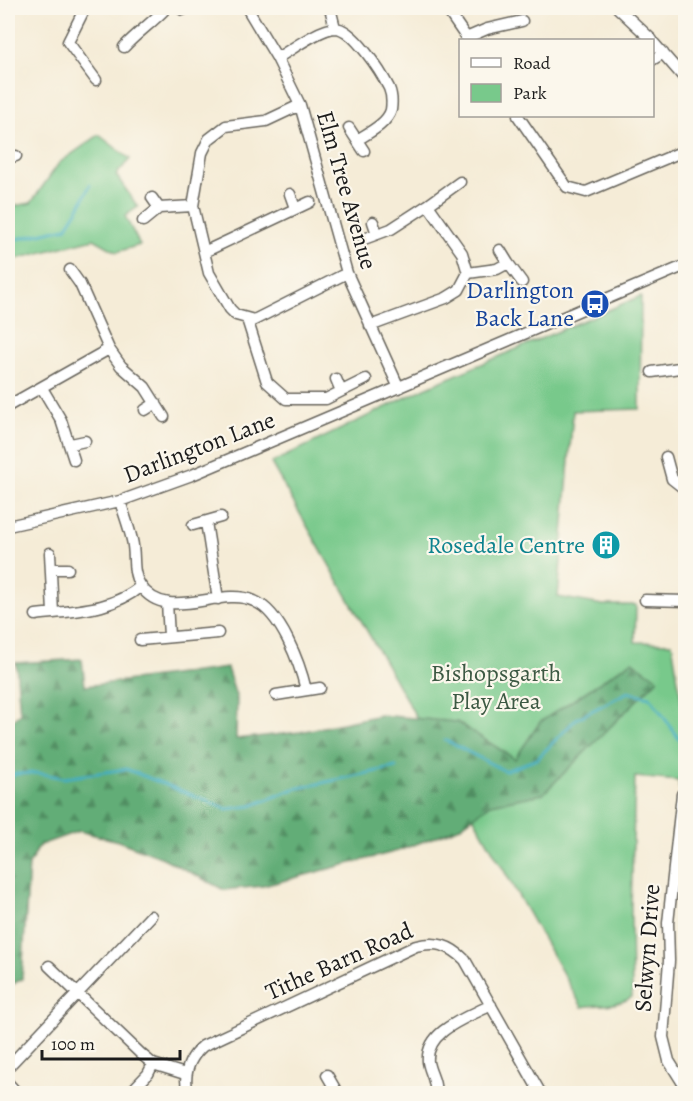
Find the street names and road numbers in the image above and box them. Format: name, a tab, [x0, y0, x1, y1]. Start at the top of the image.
street label: Elm Tree Avenue	[309, 107, 385, 273]
street label: Darlington Lane	[119, 403, 279, 491]
street label: Selwyn Drive	[627, 883, 667, 1013]
street label: Tithe Barn Road	[260, 914, 418, 1008]

